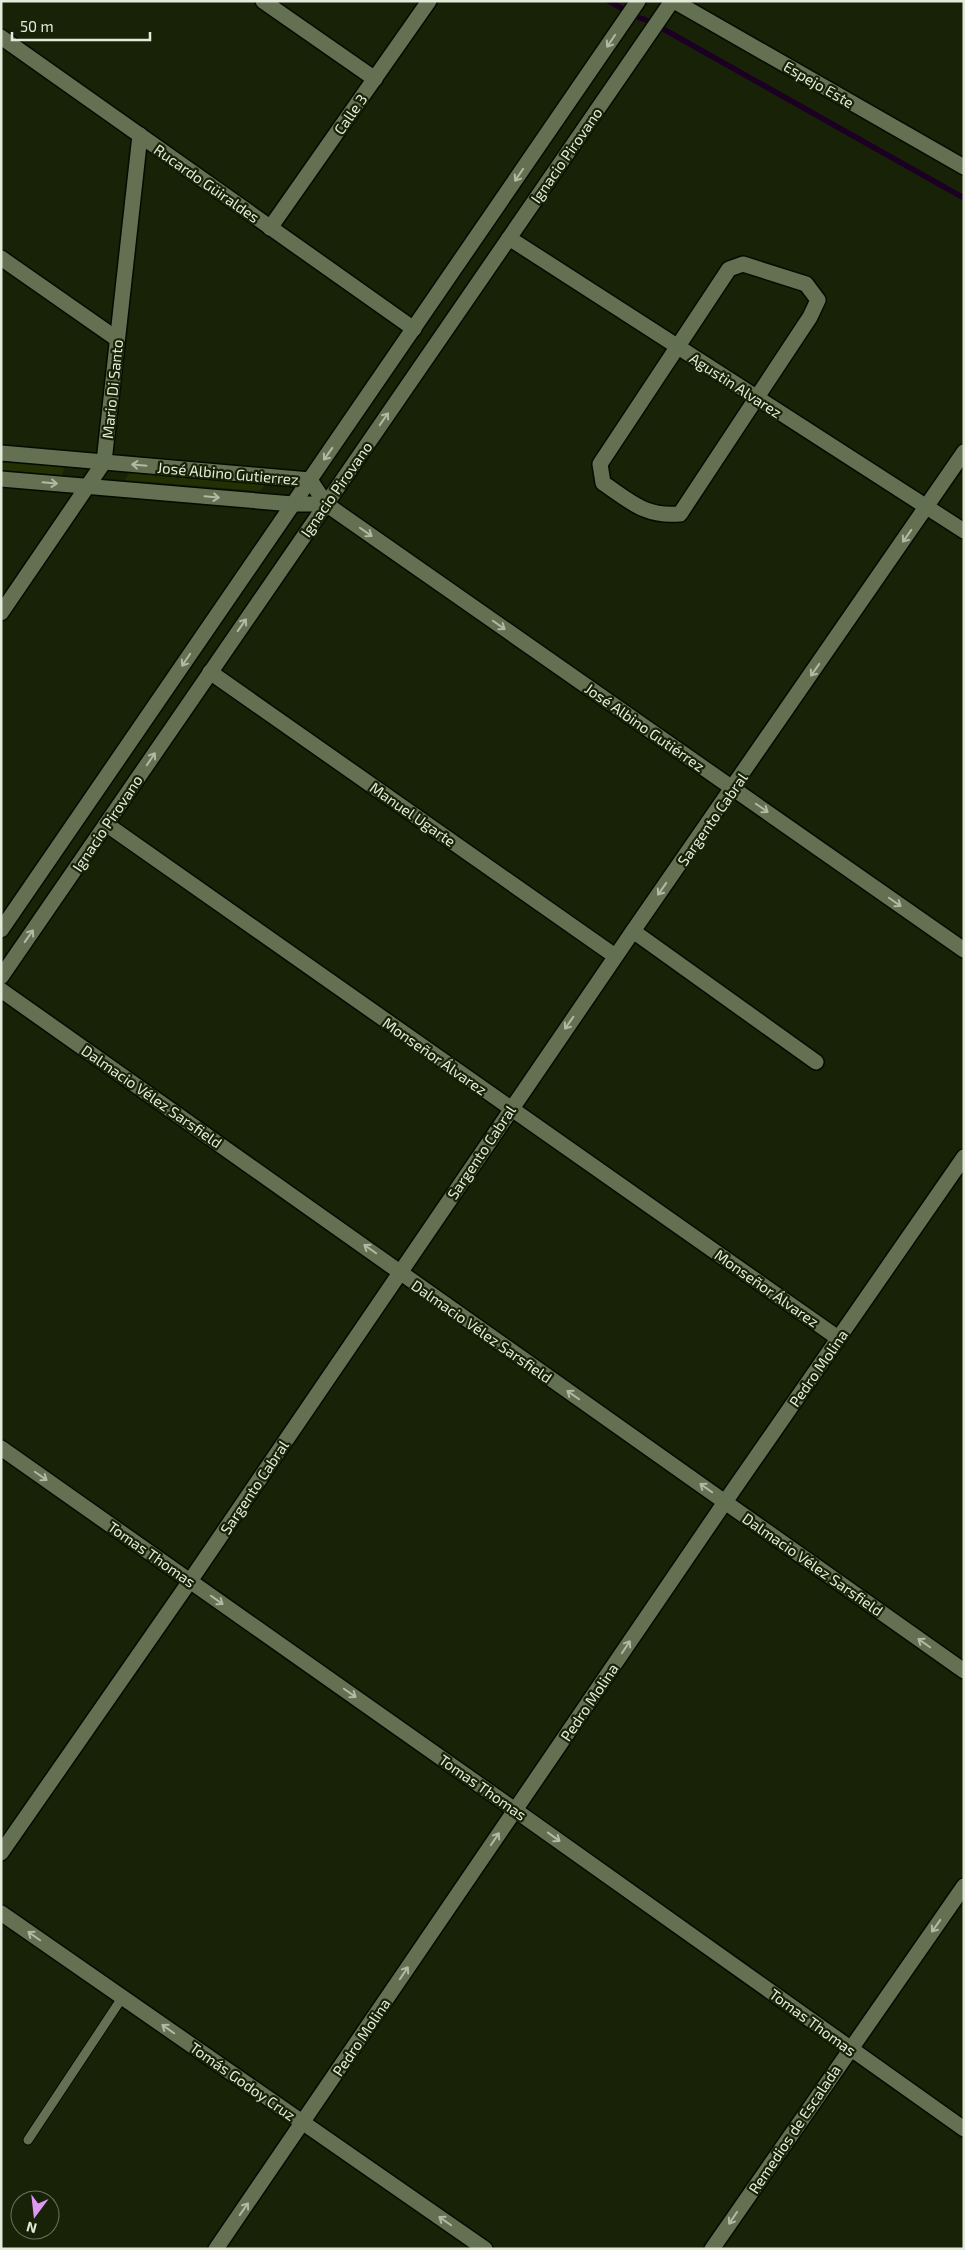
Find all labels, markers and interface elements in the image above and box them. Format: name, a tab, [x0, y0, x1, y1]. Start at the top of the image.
scale bar	[12, 10, 150, 42]
text: 50 m	[20, 17, 54, 35]
one-way arrow	[606, 34, 616, 48]
street label: Espejo Este	[780, 57, 857, 112]
street label: Calle 3	[330, 90, 370, 138]
street label: Ignacio Pirovano	[526, 104, 606, 206]
street label: Rucardo Güiraldes	[151, 140, 263, 226]
one-way arrow	[514, 168, 524, 182]
street label: Mario Di Santo	[98, 339, 126, 439]
street label: Agustin Alvarez	[687, 349, 785, 421]
one-way arrow	[379, 412, 389, 426]
street label: Ignacio Pirovano	[296, 438, 376, 540]
one-way arrow	[323, 446, 333, 460]
street label: José Albino Gutierrez	[157, 458, 299, 488]
one-way arrow	[132, 460, 148, 470]
one-way arrow	[42, 478, 58, 488]
one-way arrow	[203, 492, 219, 502]
one-way arrow	[359, 527, 373, 537]
one-way arrow	[902, 529, 912, 543]
one-way arrow	[237, 618, 248, 632]
one-way arrow	[492, 620, 506, 630]
one-way arrow	[181, 653, 191, 667]
one-way arrow	[810, 663, 820, 677]
street label: José Albino Gutiérrez	[582, 679, 708, 775]
one-way arrow	[146, 752, 156, 766]
street label: Sargento Cabral	[673, 769, 751, 869]
street label: Ignacio Pirovano	[68, 771, 146, 875]
street label: Manuel Ugarte	[367, 778, 459, 850]
one-way arrow	[754, 803, 768, 813]
one-way arrow	[657, 882, 667, 896]
one-way arrow	[887, 897, 901, 907]
one-way arrow	[24, 930, 34, 944]
street label: Monseñor Álvarez	[379, 1013, 491, 1099]
one-way arrow	[564, 1016, 574, 1030]
street label: Dalmacio Vélez Sarsfield	[78, 1041, 226, 1151]
street label: Sargento Cabral	[443, 1101, 519, 1202]
one-way arrow	[363, 1244, 377, 1254]
street label: Monseñor Álvarez	[711, 1245, 823, 1331]
street label: Dalmacio Vélez Sarsfield	[408, 1276, 556, 1386]
street label: Pedro Molina	[785, 1326, 851, 1410]
one-way arrow	[566, 1390, 580, 1400]
street label: Sargento Cabral	[216, 1436, 292, 1537]
one-way arrow	[34, 1471, 48, 1481]
one-way arrow	[699, 1483, 713, 1493]
street label: Dalmacio Vélez Sarsfield	[739, 1509, 887, 1619]
street label: Tomas Thomas	[105, 1517, 199, 1591]
one-way arrow	[210, 1595, 224, 1605]
one-way arrow	[917, 1638, 931, 1648]
one-way arrow	[622, 1640, 632, 1654]
street label: Pedro Molina	[556, 1660, 622, 1744]
one-way arrow	[342, 1688, 356, 1698]
street label: Tomas Thomas	[436, 1750, 530, 1824]
one-way arrow	[490, 1832, 500, 1846]
one-way arrow	[547, 1832, 561, 1842]
one-way arrow	[931, 1919, 941, 1933]
one-way arrow	[28, 1931, 42, 1941]
one-way arrow	[399, 1966, 409, 1980]
street label: Tomas Thomas	[766, 1985, 860, 2059]
street label: Pedro Molina	[328, 1995, 394, 2079]
one-way arrow	[161, 2024, 175, 2034]
street label: Tomás Godoy Cruz	[187, 2038, 299, 2124]
street label: Remedios de Escalada	[744, 2061, 844, 2197]
north arrow	[10, 2190, 60, 2240]
one-way arrow	[239, 2202, 249, 2216]
one-way arrow	[728, 2210, 738, 2224]
one-way arrow	[439, 2216, 453, 2226]
text: N	[24, 2219, 39, 2238]

